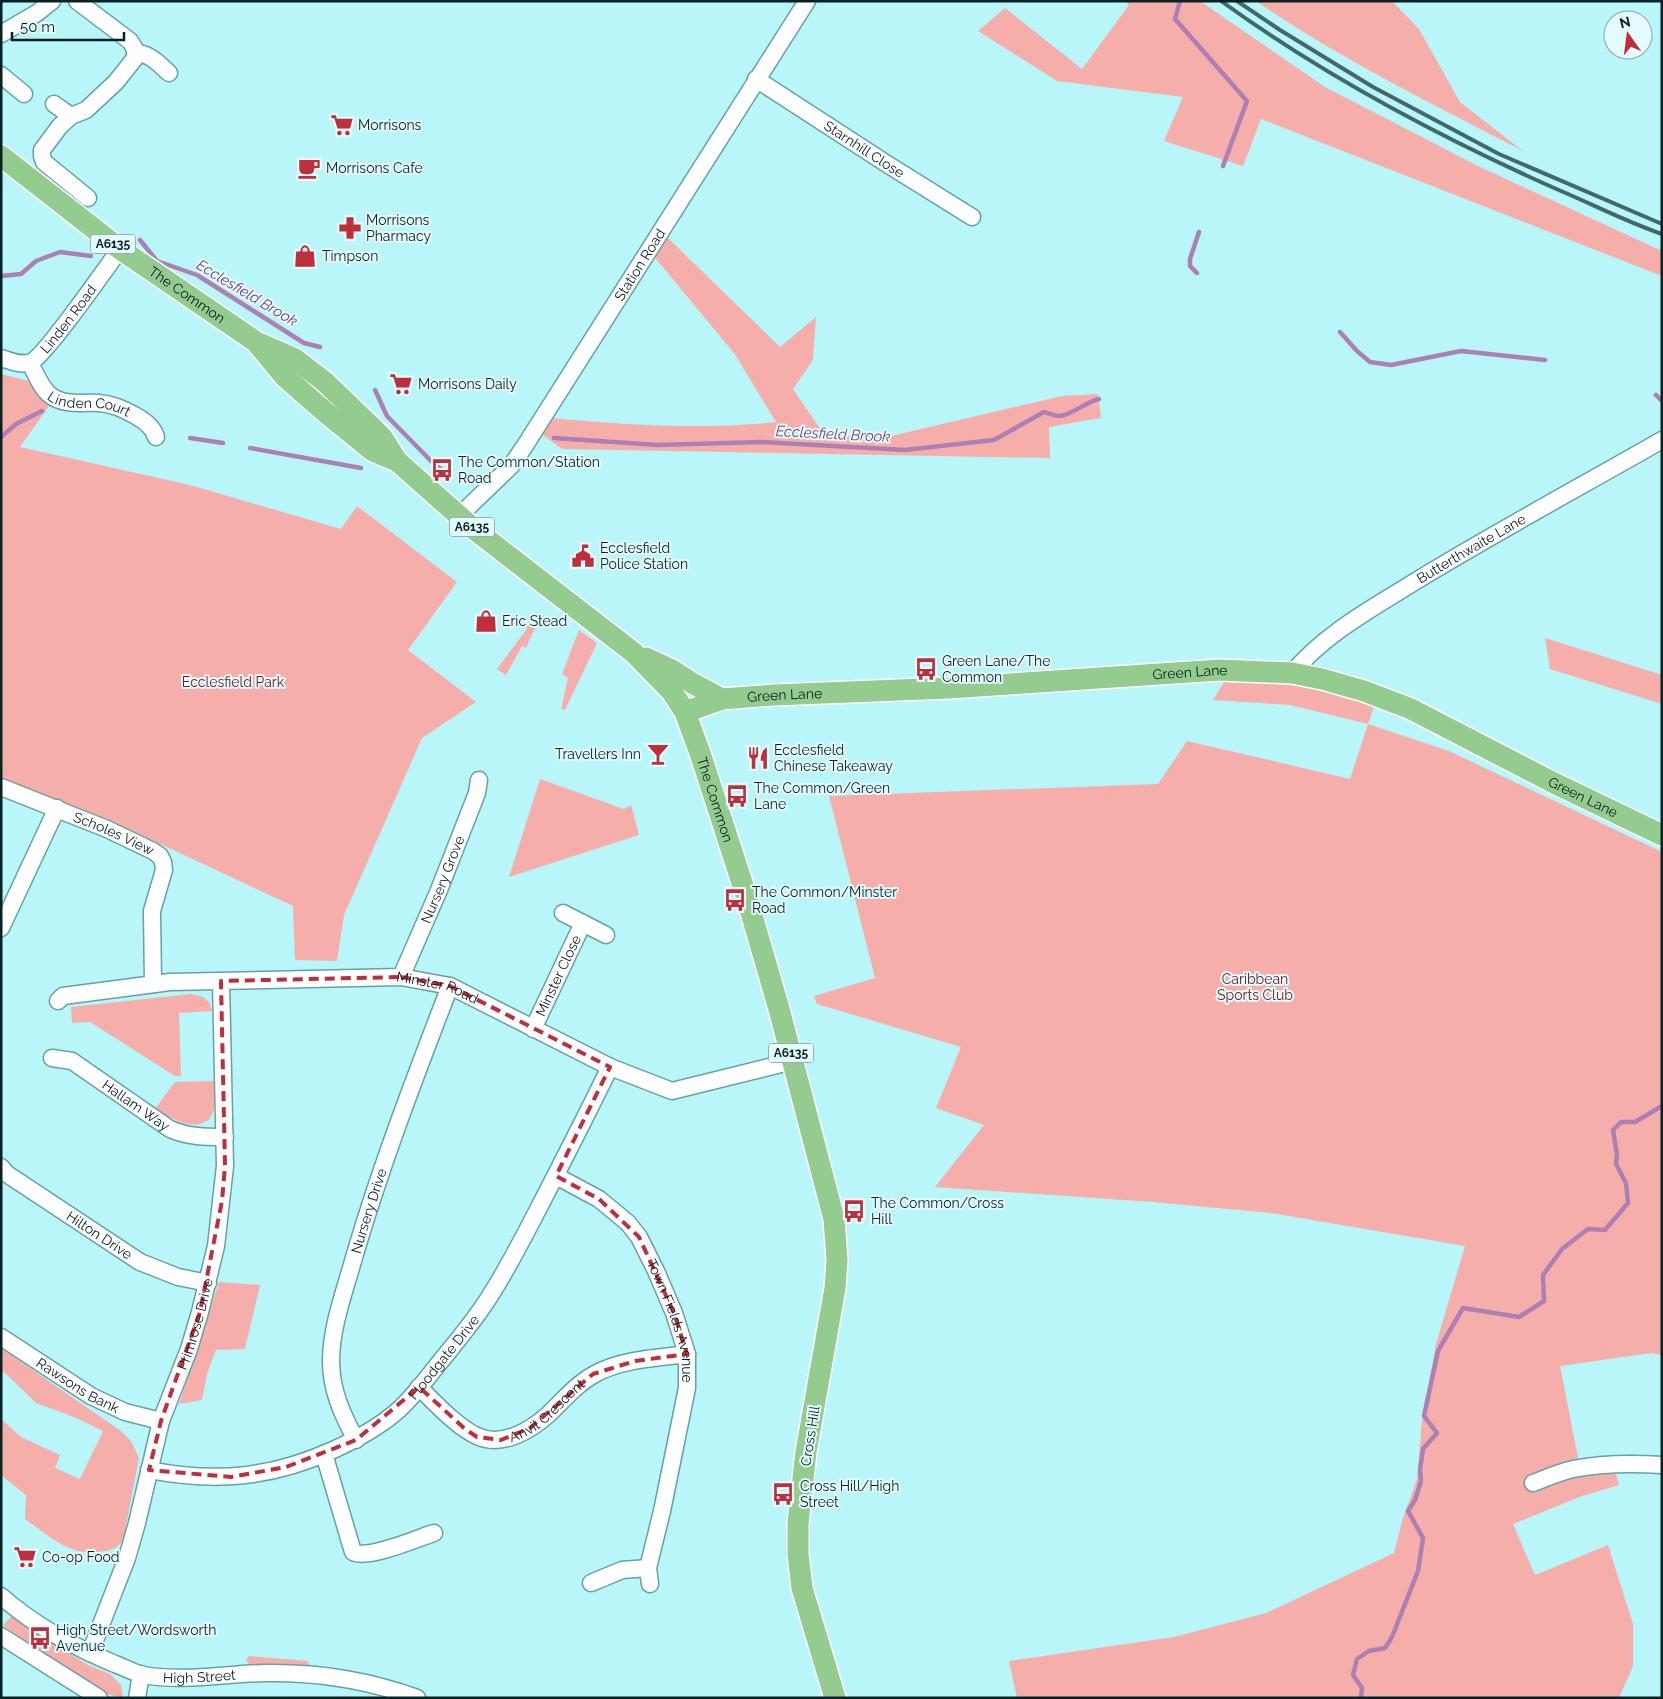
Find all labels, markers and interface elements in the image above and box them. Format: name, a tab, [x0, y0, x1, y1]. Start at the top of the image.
scale bar	[12, 10, 125, 42]
north arrow	[1603, 10, 1653, 60]
text: N	[1618, 13, 1632, 31]
text: 50 m	[20, 18, 55, 36]
supermarket icon: Morrisons	[329, 112, 355, 138]
place label: Morrisons	[358, 117, 422, 133]
street label: Starnhill Close	[821, 117, 907, 181]
cafe icon: Morrisons Cafe	[296, 155, 322, 181]
place label: Morrisons Cafe	[326, 160, 423, 176]
place label: Morrisons Pharmacy	[366, 212, 431, 244]
pharmacy icon: Morrisons Pharmacy	[337, 215, 363, 241]
street label: Station Road	[611, 226, 668, 304]
road number: A6135	[90, 234, 136, 253]
shop icon: Timpson	[292, 243, 318, 269]
place label: Timpson	[322, 248, 378, 264]
water label: Ecclesfield Brook	[193, 256, 301, 330]
street label: The Common	[146, 263, 228, 326]
street label: Linden Road	[37, 282, 100, 357]
supermarket icon: Morrisons Daily	[388, 371, 414, 397]
place label: Morrisons Daily	[418, 376, 517, 392]
street label: Linden Court	[45, 388, 134, 420]
water label: Ecclesfield Brook	[775, 422, 891, 446]
place label: The Common/Station Road	[458, 454, 600, 486]
bus stop icon: The Common/Station Road	[429, 457, 455, 483]
street label: Butterthwaite Lane	[1414, 511, 1528, 587]
road number: A6135	[450, 518, 494, 536]
place label: Ecclesfield Police Station	[600, 540, 688, 572]
public building icon: Ecclesfield Police Station	[570, 543, 596, 569]
shop icon: Eric Stead	[473, 608, 499, 634]
place label: Eric Stead	[502, 613, 567, 629]
place label: Green Lane/The Common	[942, 653, 1050, 685]
bus stop icon: Green Lane/The Common	[913, 656, 939, 682]
street label: Green Lane	[1152, 662, 1228, 682]
park label: Ecclesfield Park	[182, 674, 285, 690]
street label: Green Lane	[747, 685, 822, 705]
bar icon: Travellers Inn	[645, 741, 671, 767]
place label: Ecclesfield Chinese Takeaway	[774, 742, 893, 774]
restaurant icon: Ecclesfield Chinese Takeaway	[745, 745, 771, 771]
place label: Travellers Inn	[555, 746, 641, 762]
street label: The Common	[694, 755, 736, 844]
street label: Green Lane	[1546, 773, 1620, 820]
place label: The Common/Green Lane	[754, 780, 890, 812]
bus stop icon: The Common/Green Lane	[724, 783, 750, 809]
street label: Scholes View	[71, 809, 157, 859]
street label: Nursery Grove	[417, 833, 467, 926]
place label: The Common/Minster Road	[752, 884, 897, 916]
bus stop icon: The Common/Minster Road	[722, 887, 748, 913]
street label: Minster Close	[532, 932, 584, 1019]
street label: Minster Road	[395, 968, 481, 1007]
park label: Caribbean Sports Club	[1217, 971, 1293, 1003]
road number: A6135	[768, 1044, 814, 1062]
street label: Hallam Way	[99, 1077, 173, 1134]
street label: Nursery Drive	[348, 1166, 390, 1255]
place label: The Common/Cross Hill	[871, 1195, 1004, 1227]
bus stop icon: The Common/Cross Hill	[841, 1198, 867, 1224]
street label: Hilton Drive	[64, 1208, 135, 1263]
street label: Town Fields Avenue	[644, 1257, 696, 1383]
street label: Primrose Drive	[174, 1277, 216, 1372]
street label: Floodgate Drive	[405, 1312, 482, 1403]
street label: Rawsons Bank	[33, 1354, 122, 1416]
street label: Anvil Crescent	[507, 1375, 588, 1445]
street label: Cross Hill	[797, 1405, 823, 1467]
place label: Cross Hill/High Street	[800, 1478, 899, 1510]
bus stop icon: Cross Hill/High Street	[770, 1481, 796, 1507]
supermarket icon: Co-op Food	[12, 1544, 38, 1570]
place label: Co-op Food	[42, 1549, 120, 1565]
place label: High Street/Wordsworth Avenue	[56, 1622, 216, 1654]
bus stop icon: High Street/Wordsworth Avenue	[27, 1625, 53, 1651]
street label: High Street	[163, 1667, 237, 1686]

